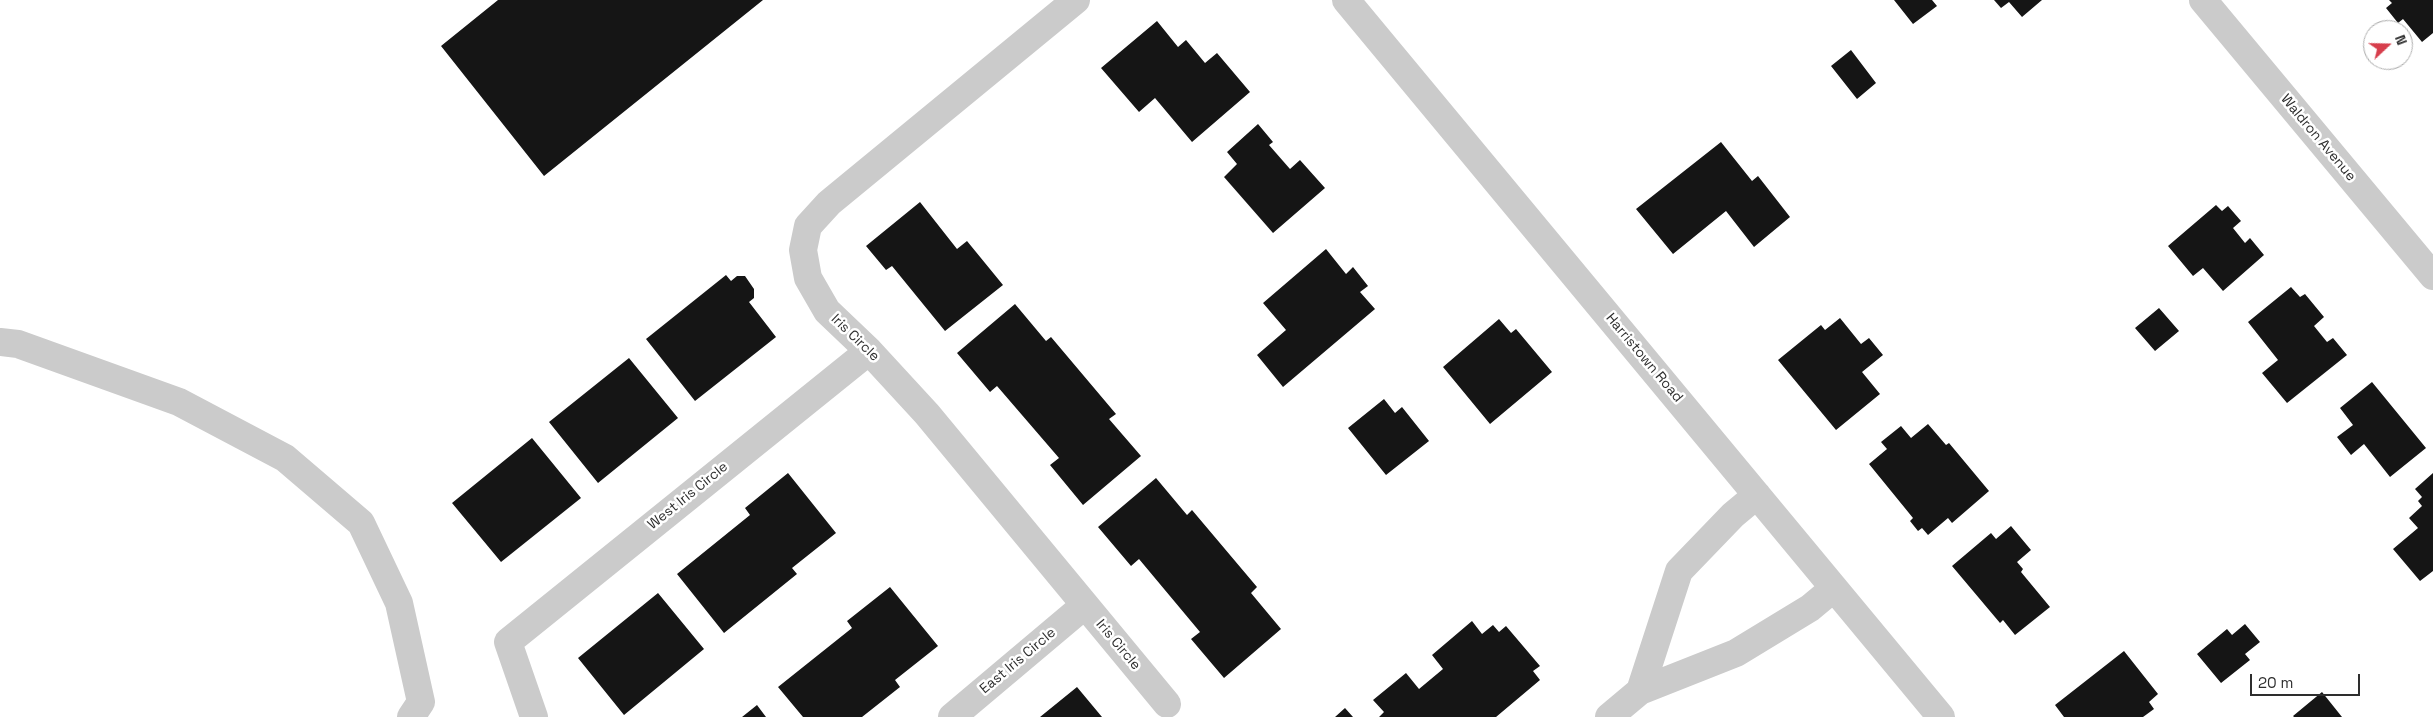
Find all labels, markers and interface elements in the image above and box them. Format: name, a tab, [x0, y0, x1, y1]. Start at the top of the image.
north arrow	[2363, 20, 2413, 70]
text: N	[2391, 32, 2411, 48]
street label: Waldron Avenue	[2277, 91, 2359, 185]
street label: Harristown Road	[1602, 310, 1686, 406]
street label: Iris Circle	[827, 311, 883, 365]
street label: West Iris Circle	[645, 459, 731, 533]
street label: Iris Circle	[1092, 616, 1144, 674]
street label: East Iris Circle	[977, 624, 1059, 698]
scale bar	[2253, 664, 2363, 696]
text: 20 m	[2258, 673, 2293, 692]

